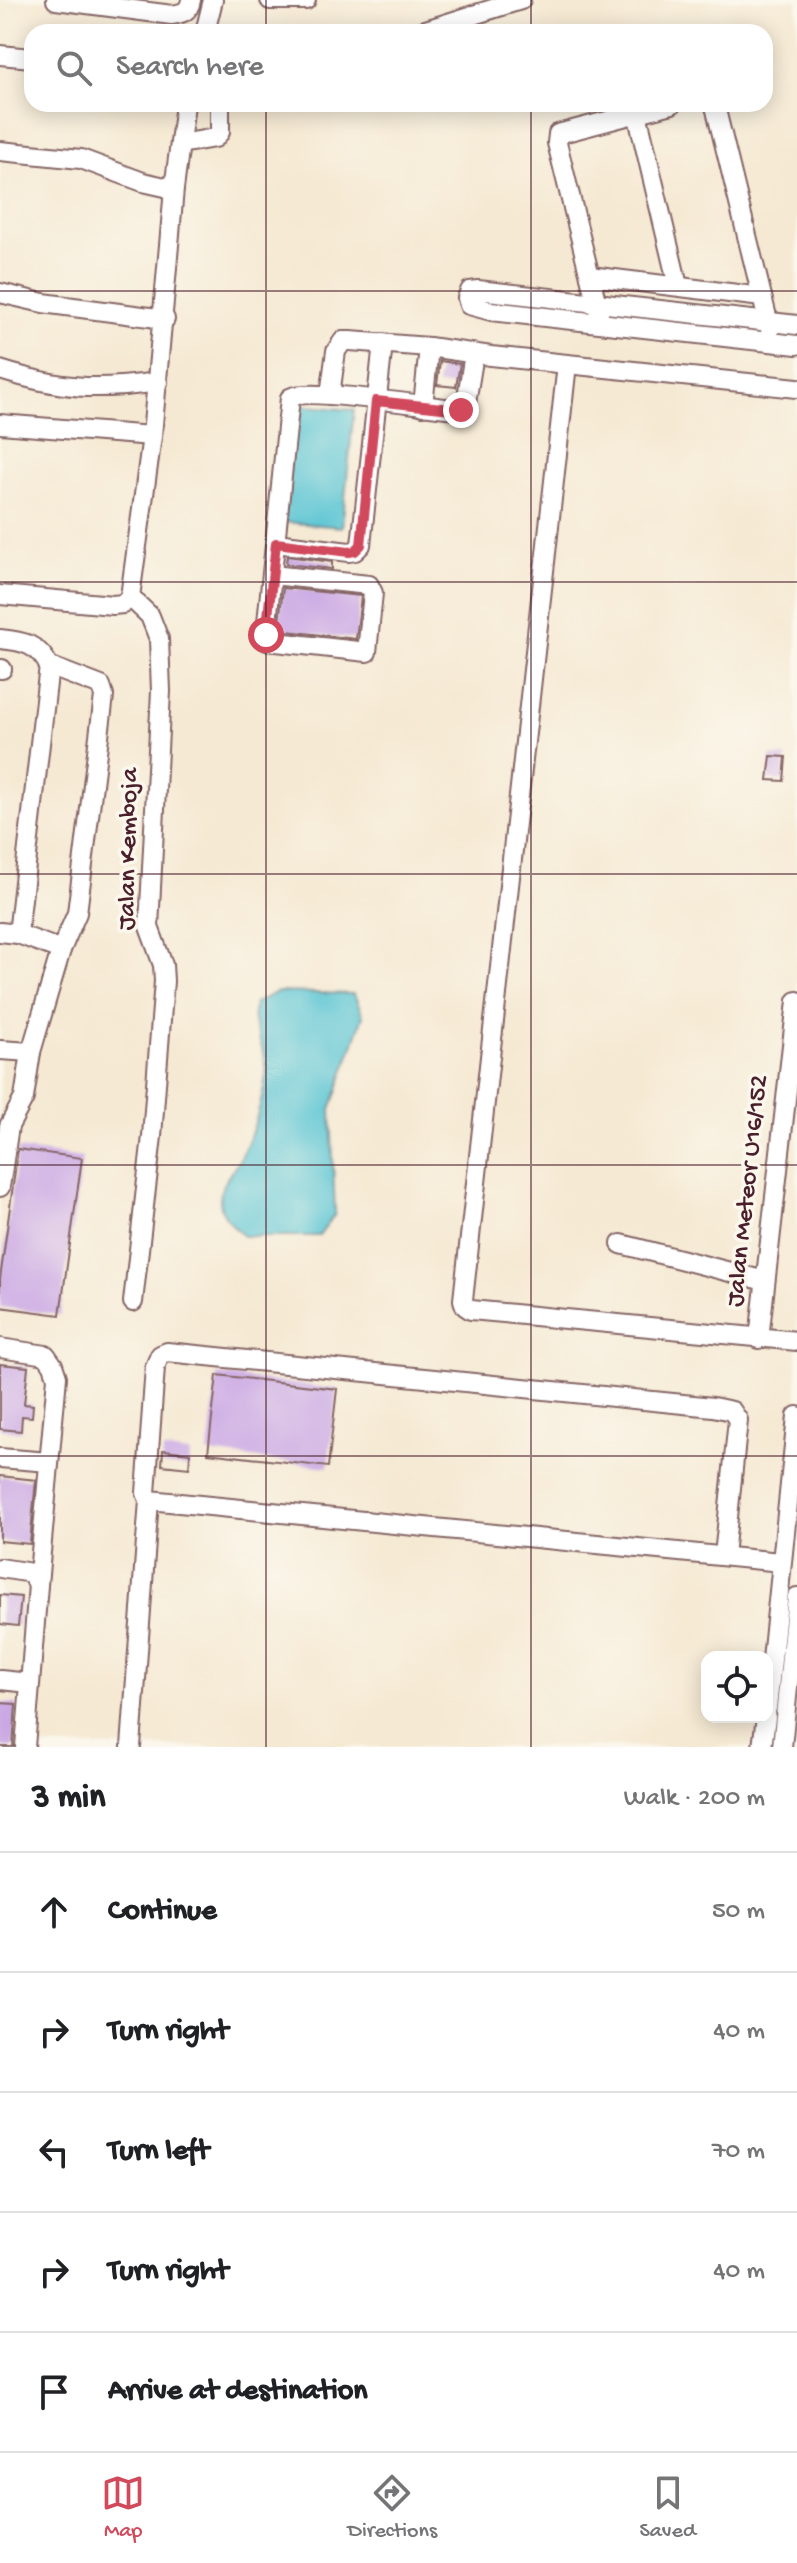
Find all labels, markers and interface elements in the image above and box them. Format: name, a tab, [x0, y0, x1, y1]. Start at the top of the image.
search box	[24, 24, 773, 112]
icon: search	[52, 46, 96, 90]
text: Search here	[116, 51, 264, 86]
route end	[443, 392, 479, 428]
route start	[248, 617, 284, 653]
street label: Jalan Kemboja	[113, 766, 147, 930]
street label: Jalan Meteor U16/152	[721, 1073, 777, 1309]
map controls	[701, 1651, 773, 1723]
button: locate	[701, 1651, 773, 1723]
text: 3 min	[32, 1779, 105, 1819]
text: Walk · 200 m	[624, 1784, 765, 1815]
icon: ahead	[32, 1890, 76, 1934]
text: Continue	[108, 1895, 217, 1930]
text: 50 m	[712, 1897, 765, 1928]
icon: right	[32, 2010, 76, 2054]
text: Turn right	[108, 2015, 228, 2050]
text: 40 m	[713, 2017, 765, 2048]
icon: left	[32, 2130, 76, 2174]
text: Turn left	[108, 2135, 209, 2170]
text: 70 m	[712, 2137, 765, 2168]
icon: right	[32, 2250, 76, 2294]
text: Turn right	[108, 2255, 228, 2290]
text: 40 m	[713, 2257, 765, 2288]
icon: arrive	[32, 2370, 76, 2414]
text: Arrive at destination	[108, 2375, 368, 2410]
tab: Map	[101, 2471, 145, 2545]
tab: Directions	[348, 2471, 437, 2545]
tab: Saved	[639, 2471, 696, 2545]

